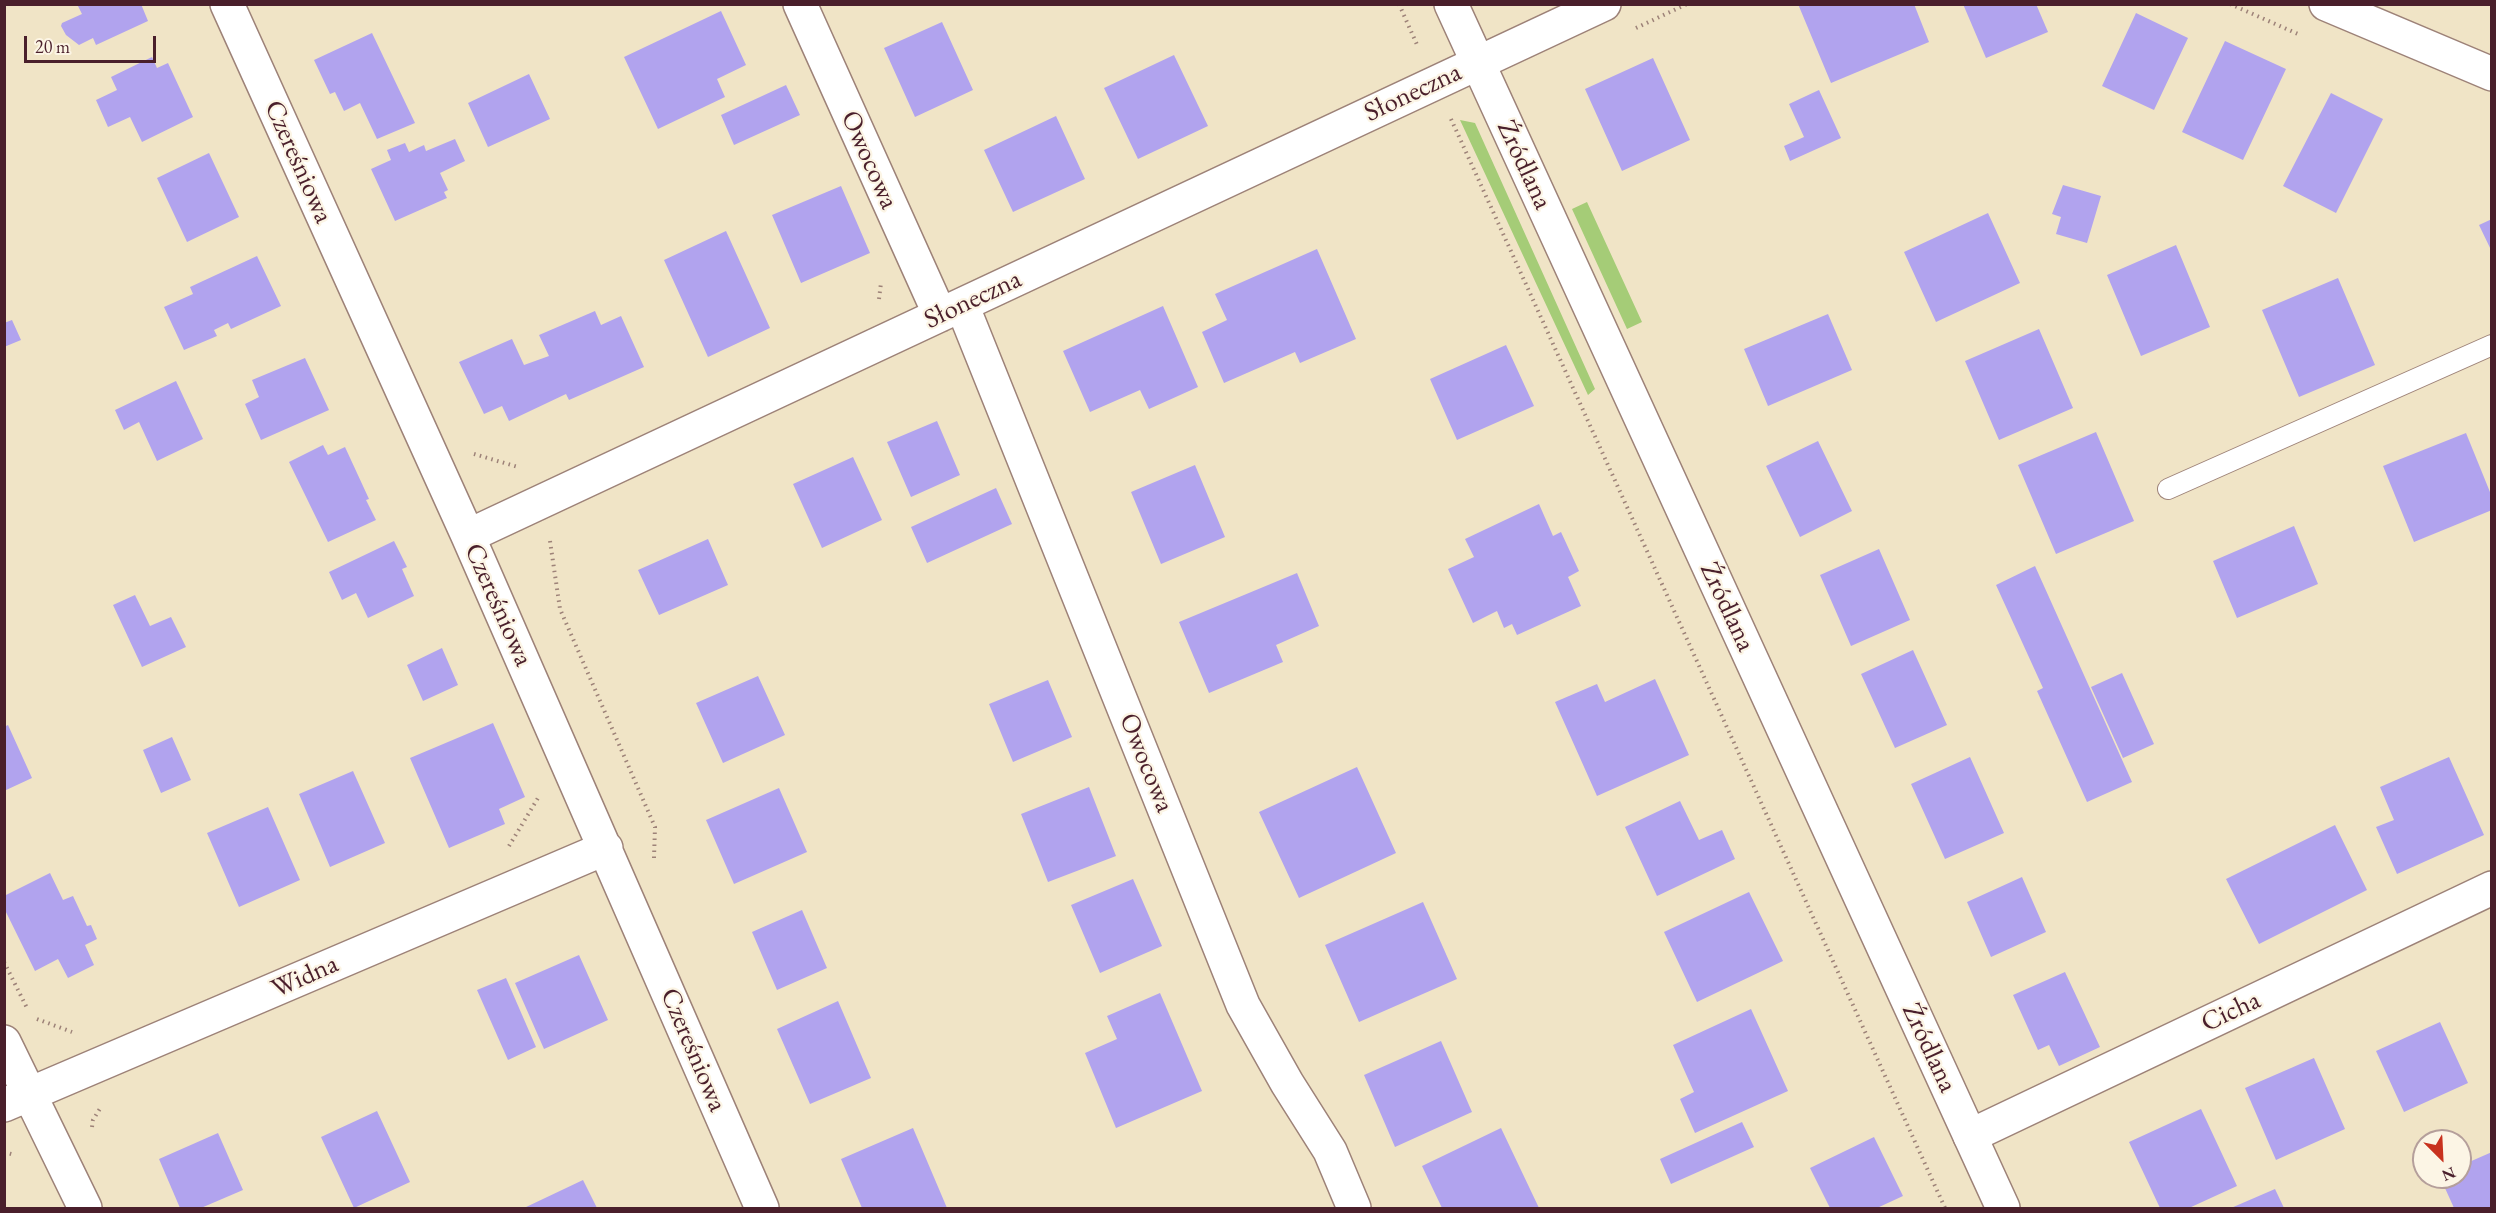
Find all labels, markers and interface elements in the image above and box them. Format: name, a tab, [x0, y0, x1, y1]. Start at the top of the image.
scale bar	[27, 24, 159, 62]
text: 20 m	[35, 35, 70, 58]
street label: Słoneczna	[1359, 56, 1467, 130]
street label: Czereśniowa	[257, 96, 339, 228]
street label: Owocowa	[833, 106, 905, 214]
street label: Źródlana	[1489, 115, 1559, 215]
street label: Słoneczna	[919, 263, 1027, 337]
street label: Czereśniowa	[457, 539, 539, 671]
street label: Źródlana	[1692, 557, 1762, 657]
street label: Owocowa	[1111, 709, 1181, 817]
street label: Widna	[267, 948, 343, 1006]
street label: Czereśniowa	[653, 983, 733, 1117]
street label: Cicha	[2196, 984, 2266, 1040]
street label: Źródlana	[1894, 998, 1964, 1098]
north arrow	[2412, 1129, 2472, 1189]
text: N	[2439, 1162, 2459, 1186]

